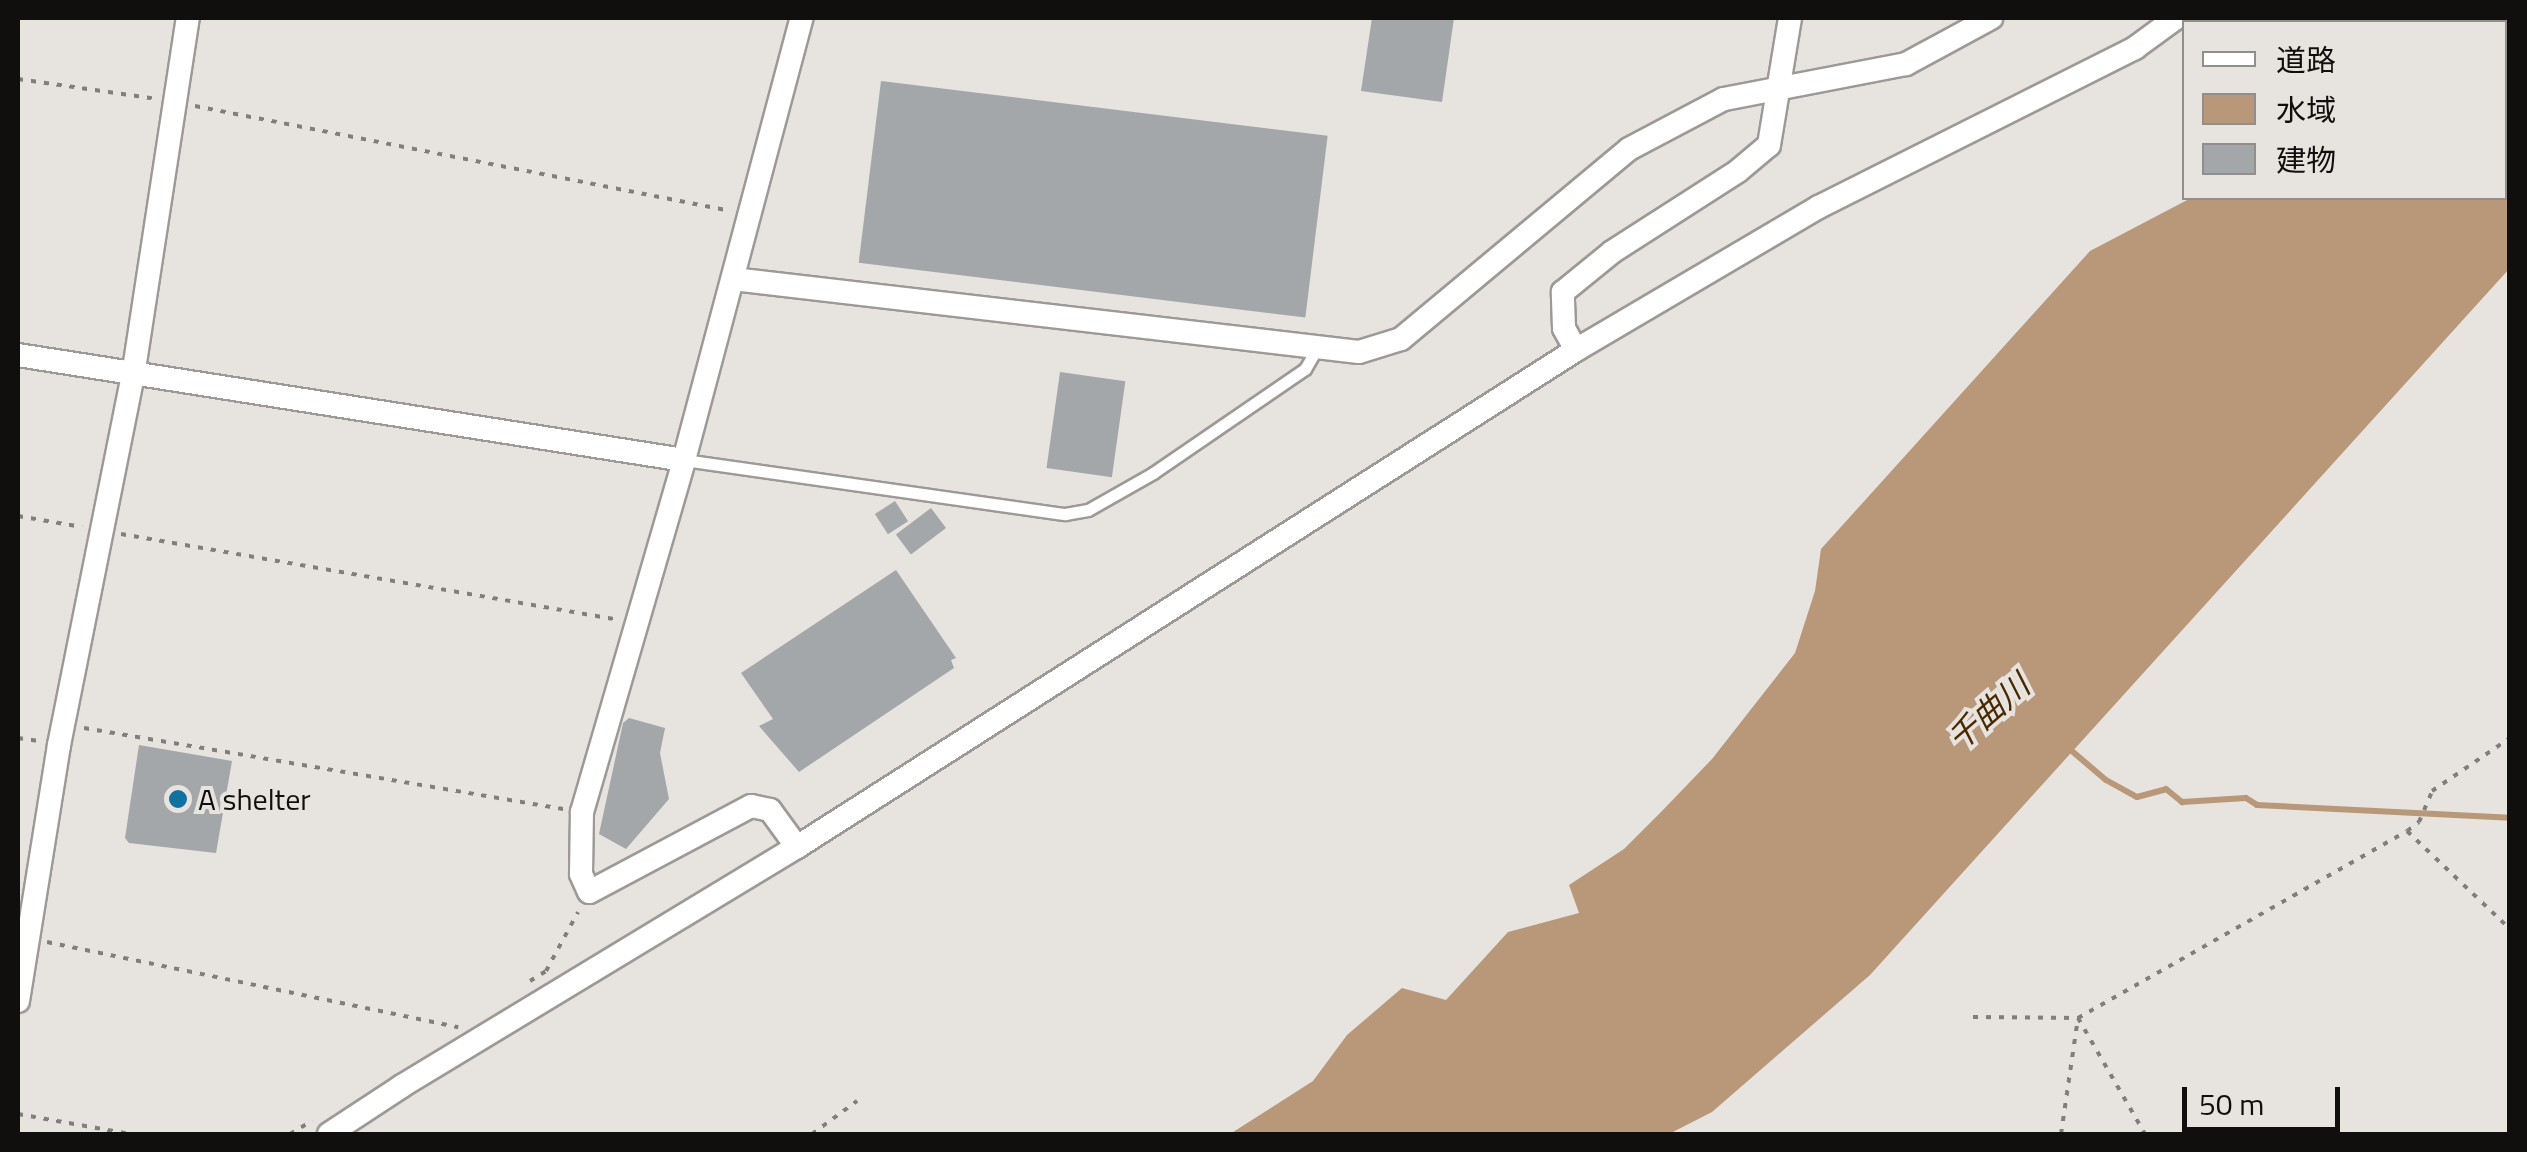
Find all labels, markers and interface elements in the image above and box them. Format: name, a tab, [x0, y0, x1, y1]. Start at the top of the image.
legend	[2182, 20, 2507, 200]
text: 道路	[2276, 37, 2336, 83]
text: 水域	[2276, 87, 2336, 133]
text: 建物	[2276, 137, 2336, 183]
water label: 千曲川	[1939, 666, 2037, 758]
place label: A shelter	[198, 781, 311, 817]
marker: A shelter	[167, 788, 189, 810]
scale bar	[2187, 1067, 2344, 1129]
text: 50 m	[2199, 1081, 2264, 1127]

